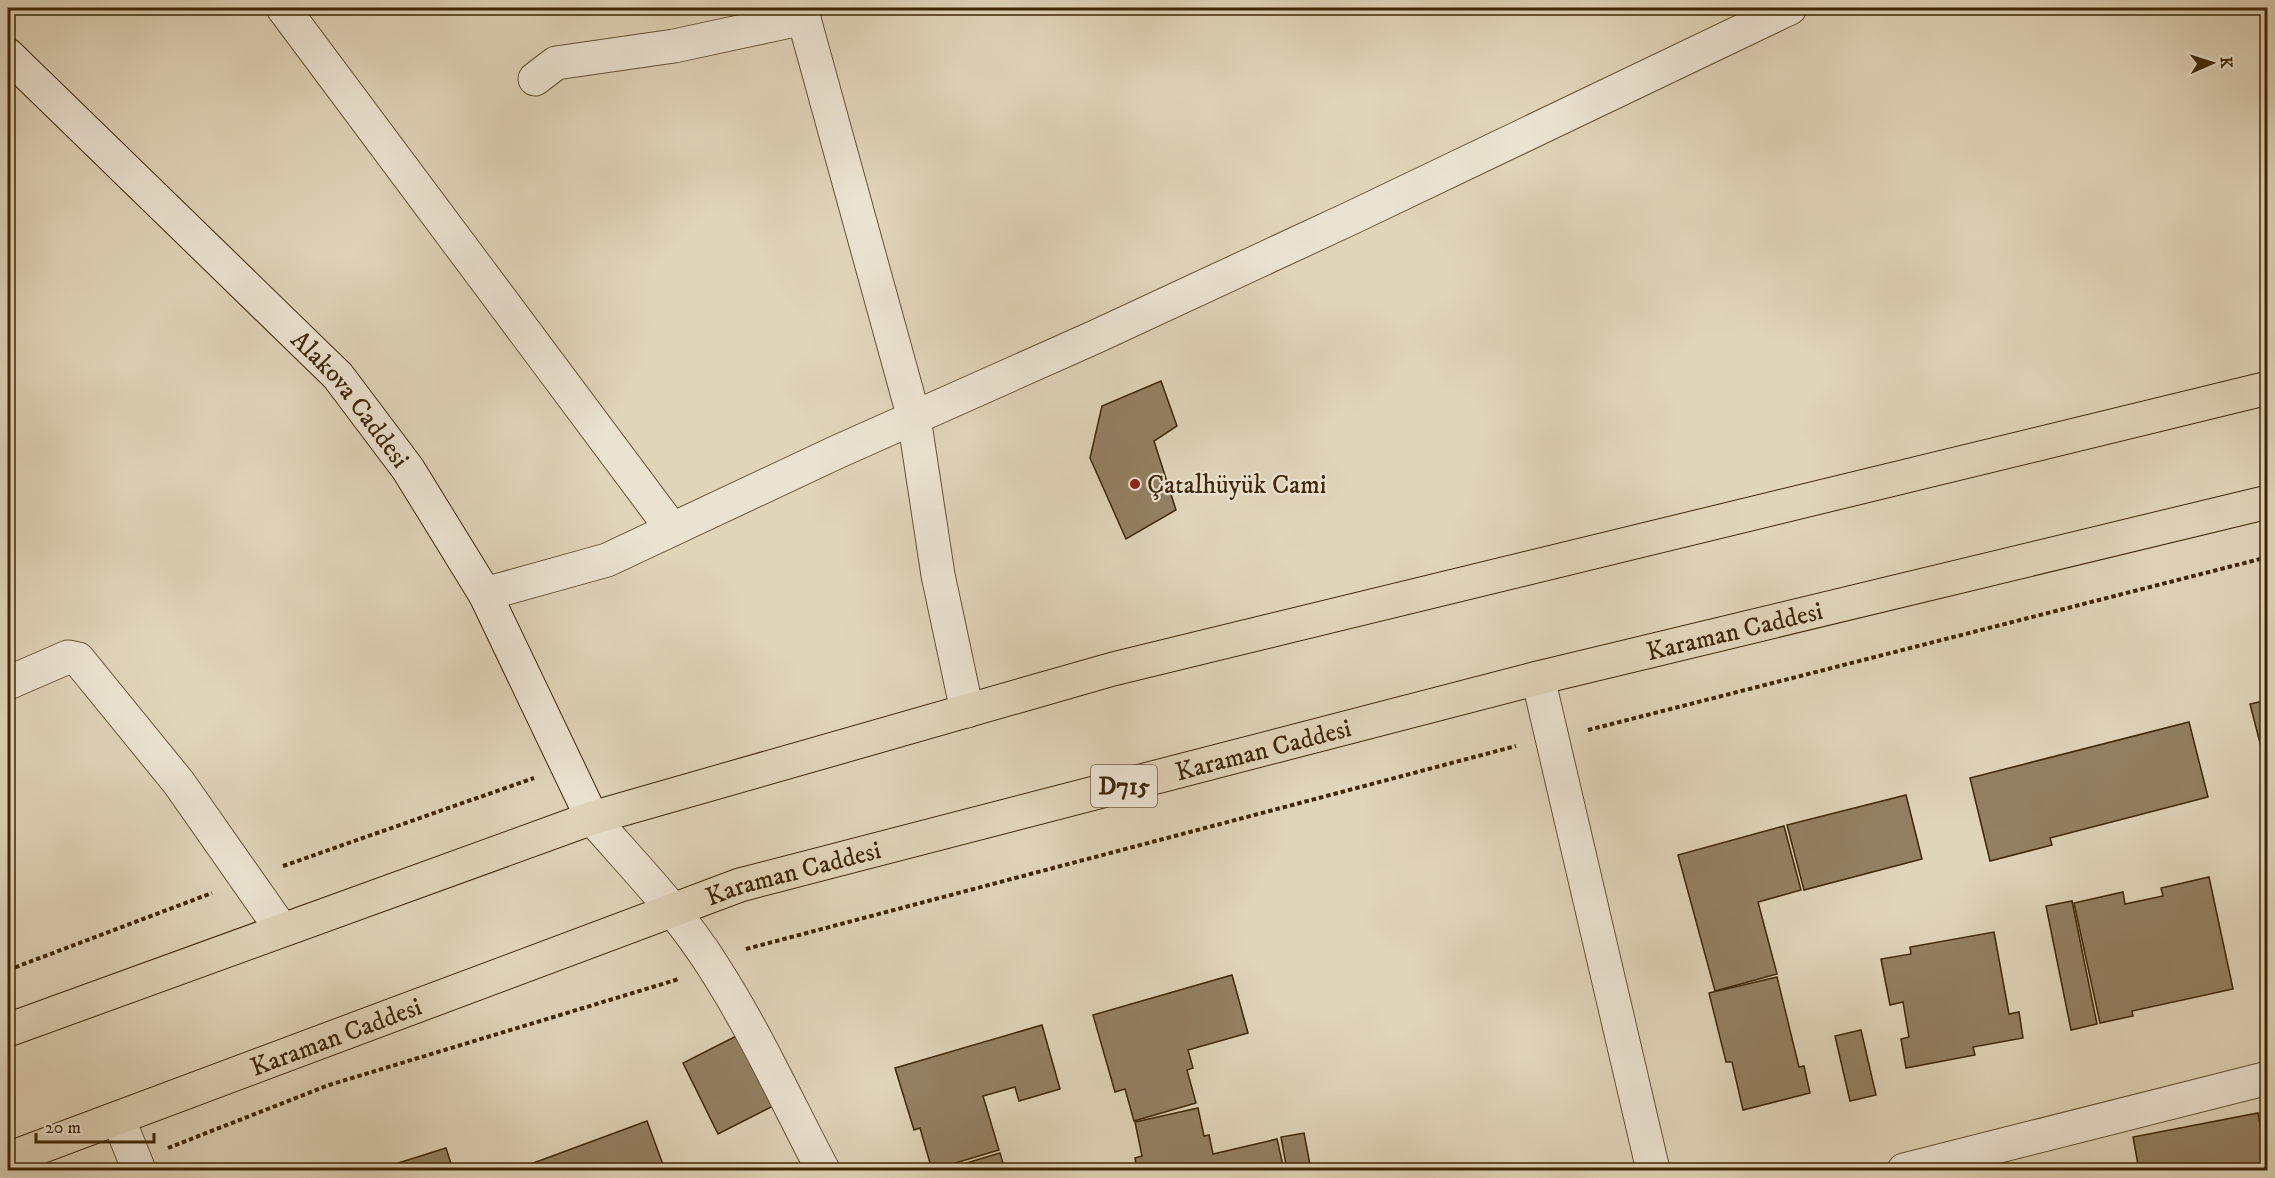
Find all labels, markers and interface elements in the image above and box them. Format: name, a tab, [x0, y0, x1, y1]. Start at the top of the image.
north arrow	[2182, 33, 2242, 93]
text: K	[2216, 56, 2236, 69]
street label: Alakova Caddesi	[283, 324, 416, 475]
place label: Çatalhüyük Cami	[1147, 469, 1327, 502]
marker: Çatalhüyük Cami	[1128, 477, 1142, 491]
street label: Karaman Caddesi	[1643, 595, 1826, 669]
street label: Karaman Caddesi	[1172, 712, 1355, 789]
road number: D715	[1091, 765, 1157, 807]
street label: Karaman Caddesi	[701, 834, 884, 914]
street label: Karaman Caddesi	[246, 991, 427, 1085]
scale bar	[36, 1106, 154, 1144]
text: 20 m	[45, 1117, 81, 1139]

